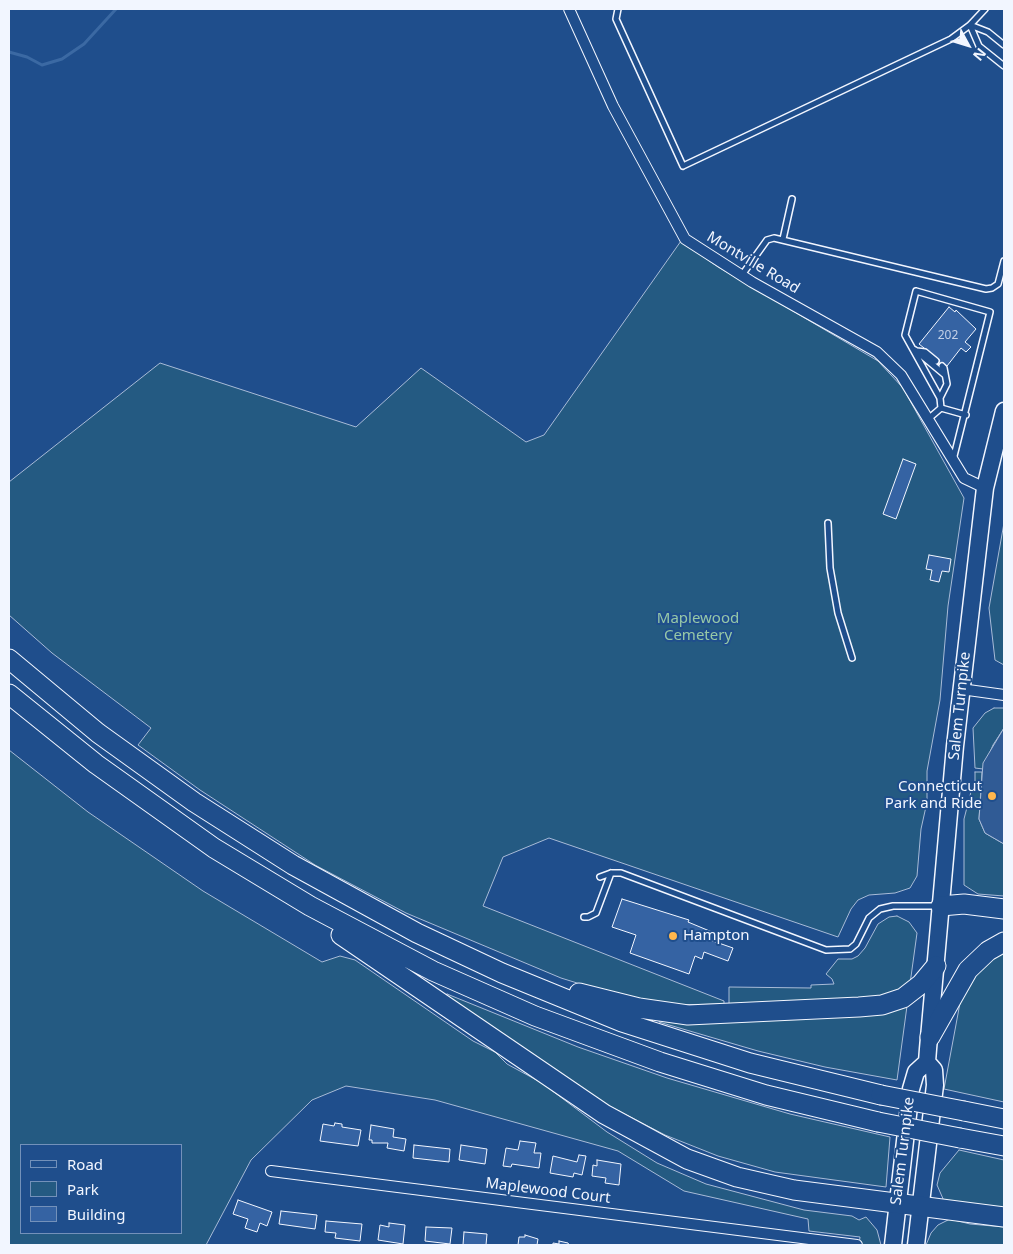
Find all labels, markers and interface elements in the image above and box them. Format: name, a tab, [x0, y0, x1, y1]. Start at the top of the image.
north arrow	[943, 20, 993, 70]
text: N	[969, 44, 991, 65]
street label: Montville Road	[703, 228, 803, 298]
house number: 202	[938, 329, 958, 343]
park label: Maplewood Cemetery	[657, 610, 739, 645]
street label: Salem Turnpike	[945, 651, 975, 761]
place label: Connecticut Park and Ride	[885, 778, 982, 813]
marker: Connecticut Park and Ride	[986, 790, 998, 802]
place label: Hampton	[683, 927, 750, 945]
marker: Hampton	[667, 930, 679, 942]
street label: Salem Turnpike	[887, 1096, 919, 1206]
legend	[20, 1144, 182, 1234]
text: Road	[67, 1154, 103, 1174]
street label: Maplewood Court	[484, 1174, 612, 1208]
text: Park	[67, 1179, 99, 1199]
text: Building	[67, 1204, 125, 1224]

